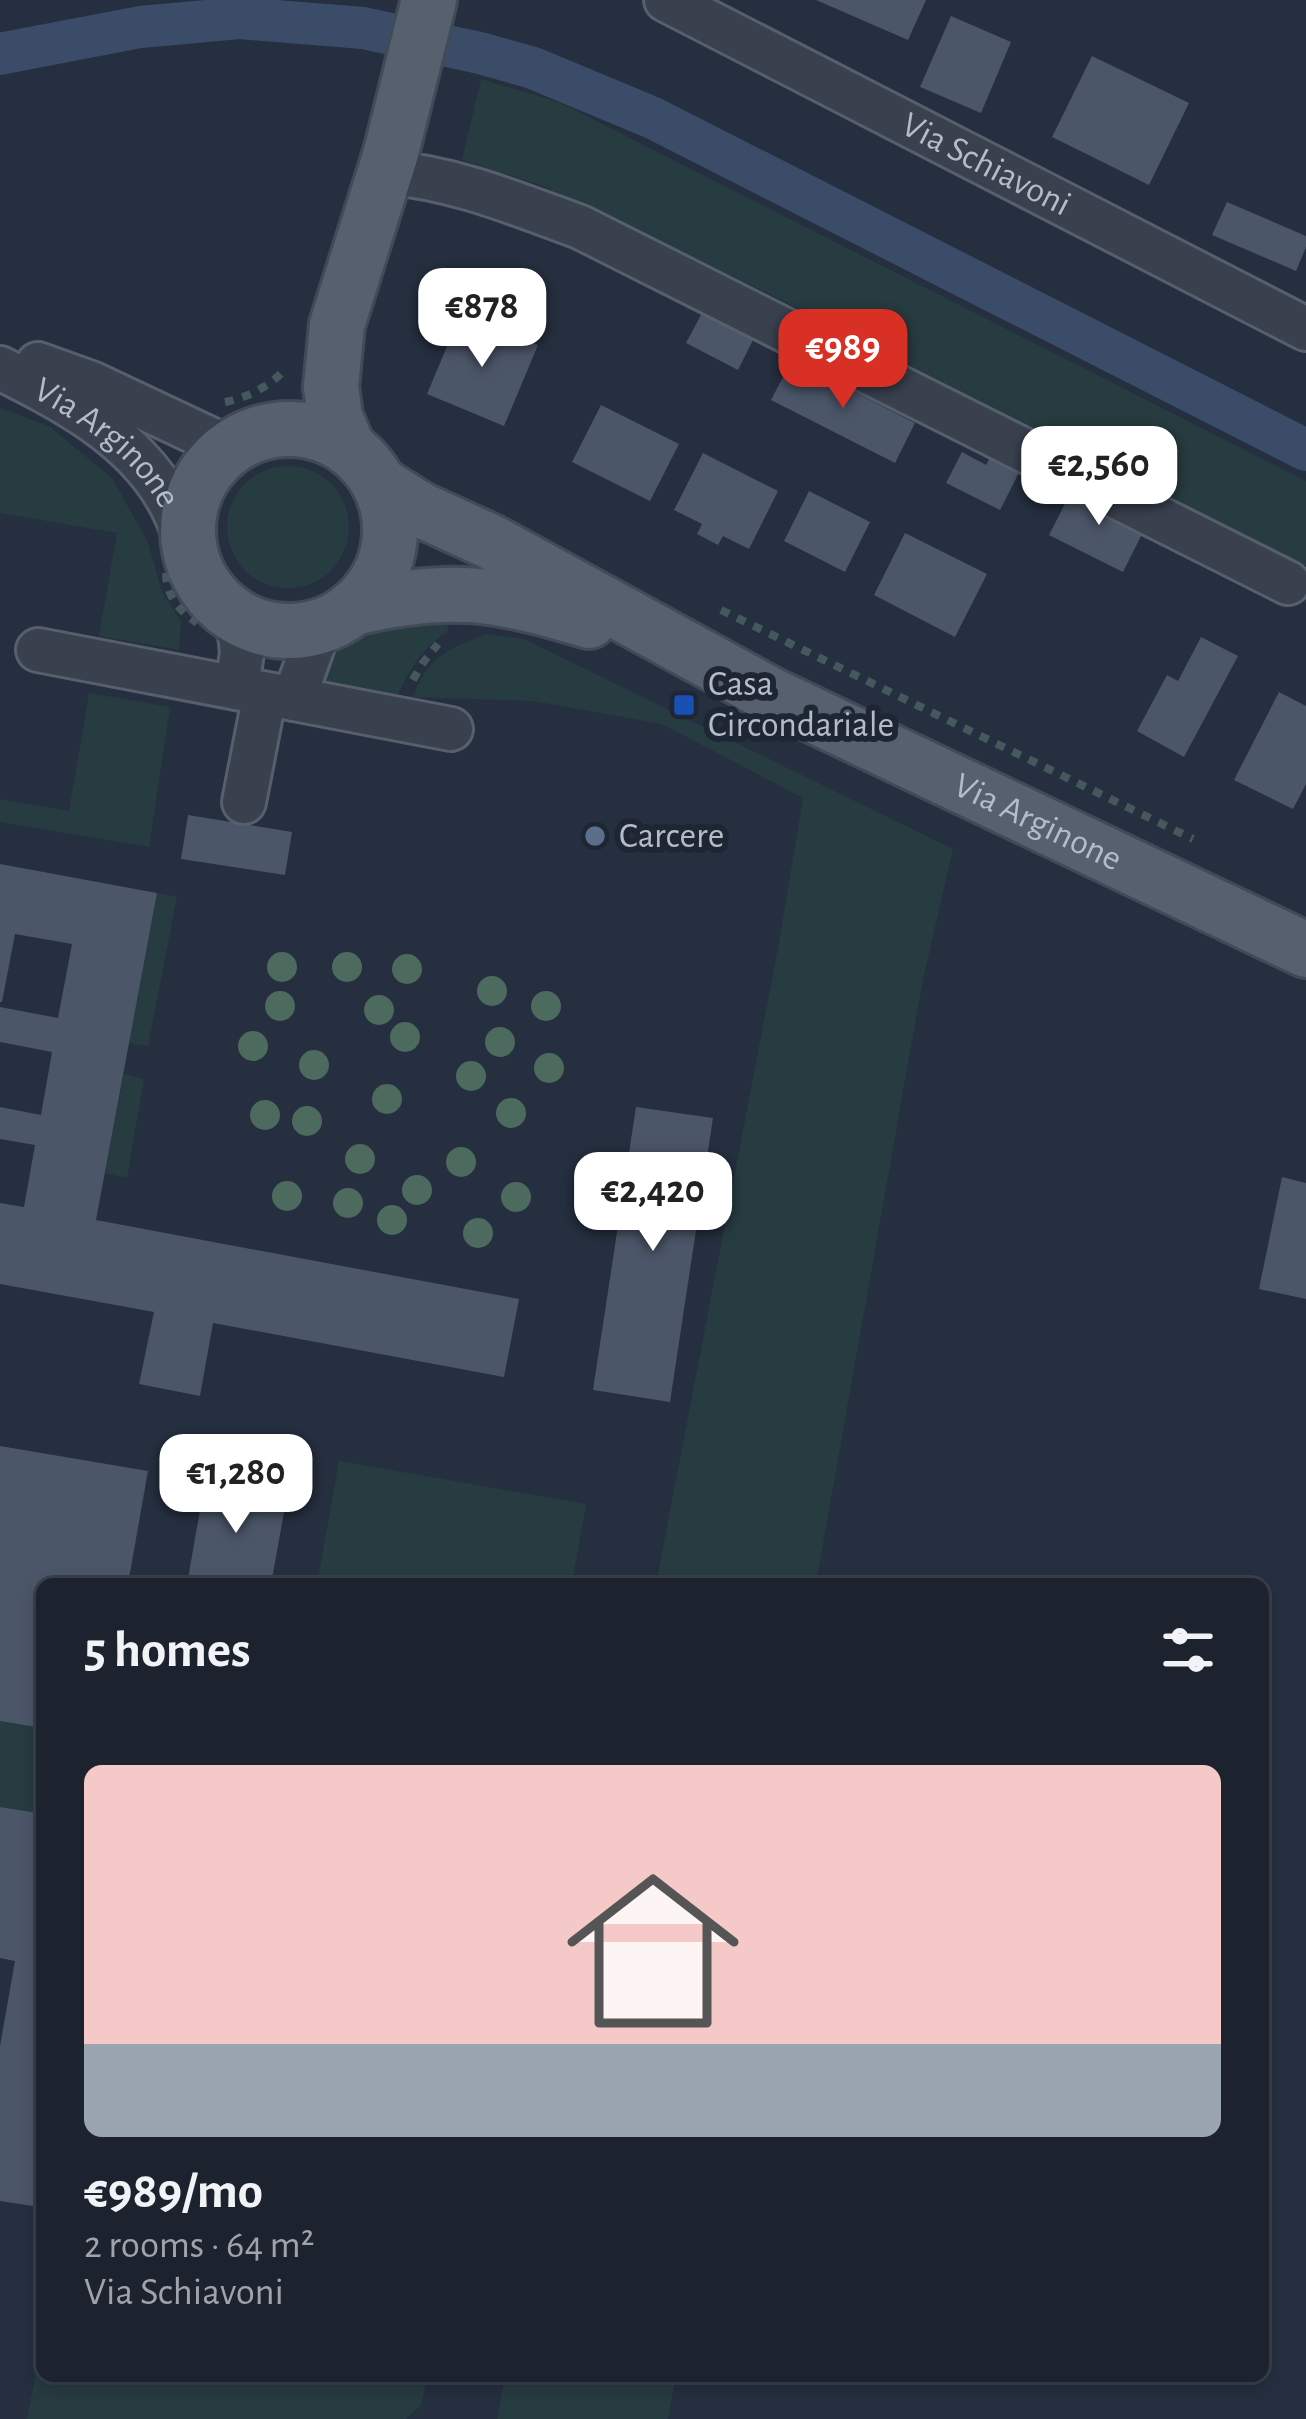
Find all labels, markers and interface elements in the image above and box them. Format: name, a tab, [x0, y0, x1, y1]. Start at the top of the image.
street label: Via Schiavoni	[896, 106, 1077, 223]
pin: €878	[411, 268, 553, 370]
text: €878	[445, 287, 519, 326]
pin: €989	[772, 309, 914, 411]
text: €989	[805, 328, 881, 367]
street label: Via Arginone	[28, 371, 187, 513]
pin: €2,560	[1001, 426, 1197, 528]
text: €2,560	[1048, 445, 1150, 484]
place label: Casa Circondariale	[708, 666, 894, 743]
marker: Casa Circondariale	[671, 692, 697, 718]
street label: Via Arginone	[948, 767, 1127, 877]
place label: Carcere	[619, 818, 724, 854]
marker: Carcere	[582, 823, 608, 849]
pin: €2,420	[555, 1152, 751, 1254]
text: €2,420	[601, 1171, 705, 1210]
pin: €1,280	[138, 1434, 334, 1536]
text: €1,280	[186, 1453, 286, 1492]
icon: filters	[1155, 1617, 1221, 1683]
text: 5 homes	[84, 1625, 251, 1676]
icon: home	[545, 1843, 761, 2059]
text: €989/mo	[84, 2166, 263, 2217]
text: 2 rooms · 64 m²	[84, 2226, 314, 2265]
text: Via Schiavoni	[84, 2273, 284, 2312]

